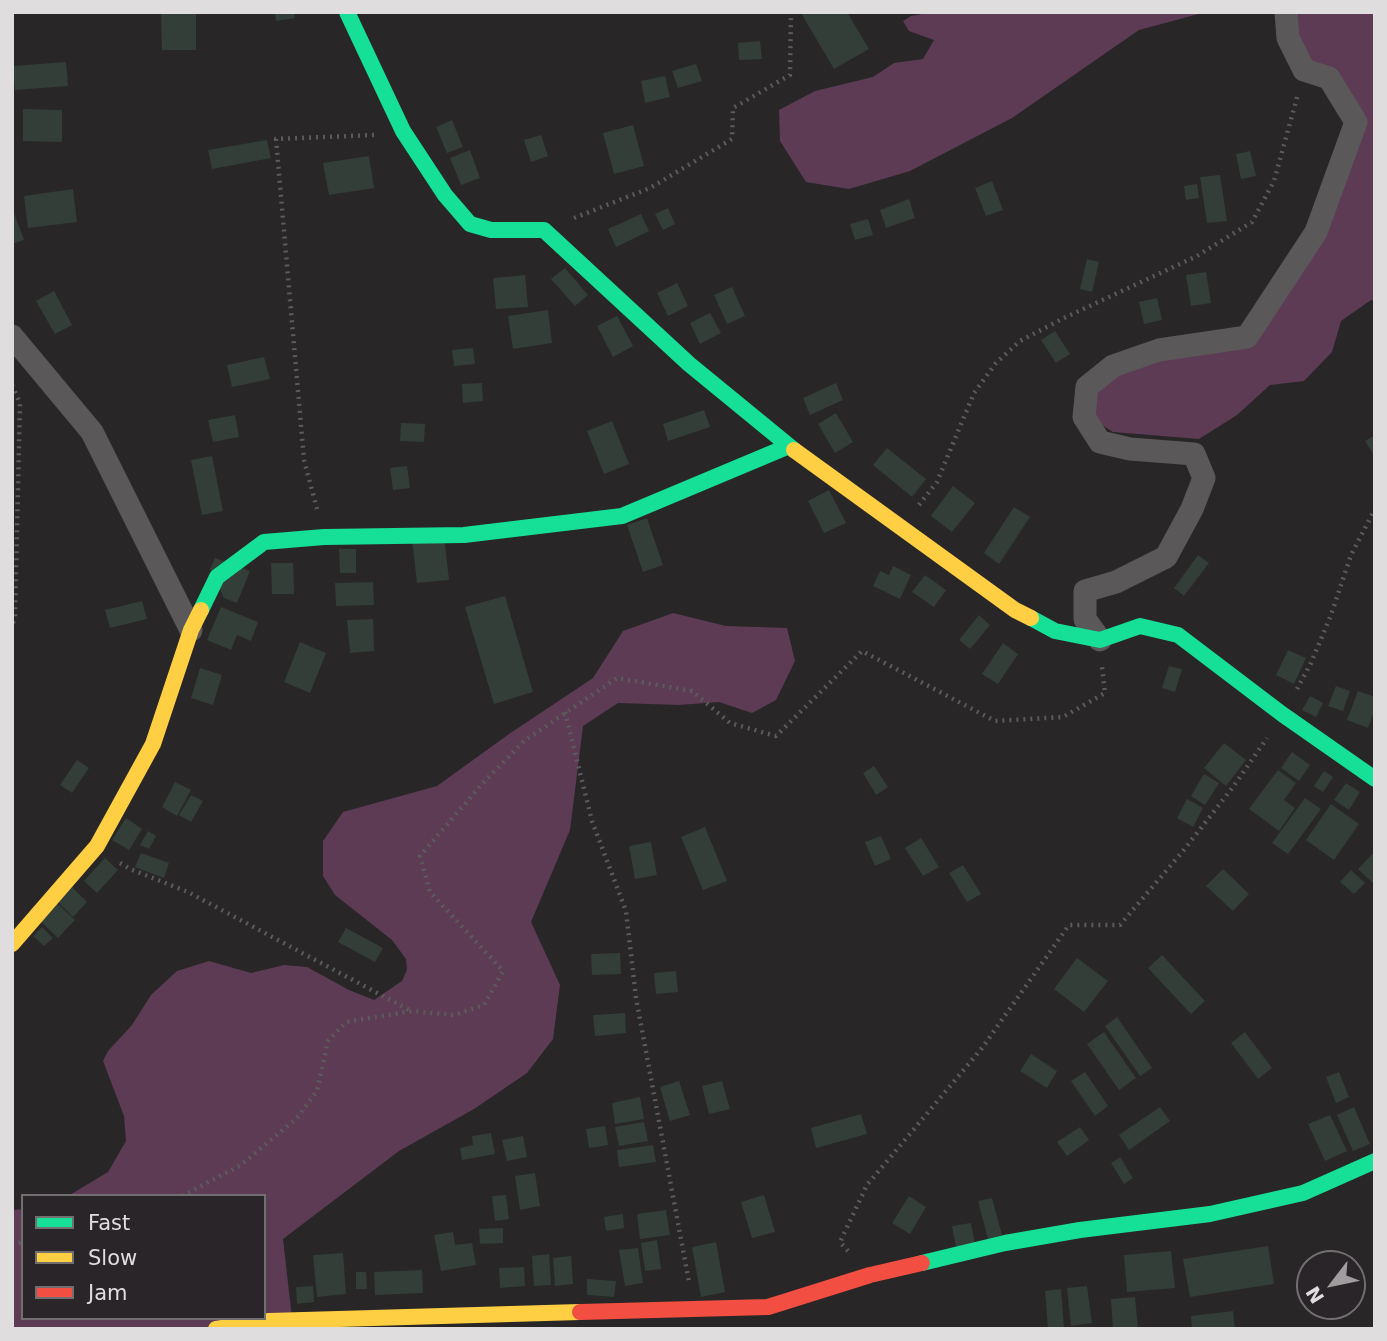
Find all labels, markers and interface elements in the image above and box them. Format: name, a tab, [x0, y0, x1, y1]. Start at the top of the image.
legend	[21, 1194, 266, 1320]
text: Fast	[88, 1211, 130, 1235]
text: Slow	[88, 1246, 137, 1270]
north arrow	[1296, 1250, 1366, 1320]
text: Jam	[88, 1281, 128, 1305]
text: N	[1301, 1282, 1328, 1308]

